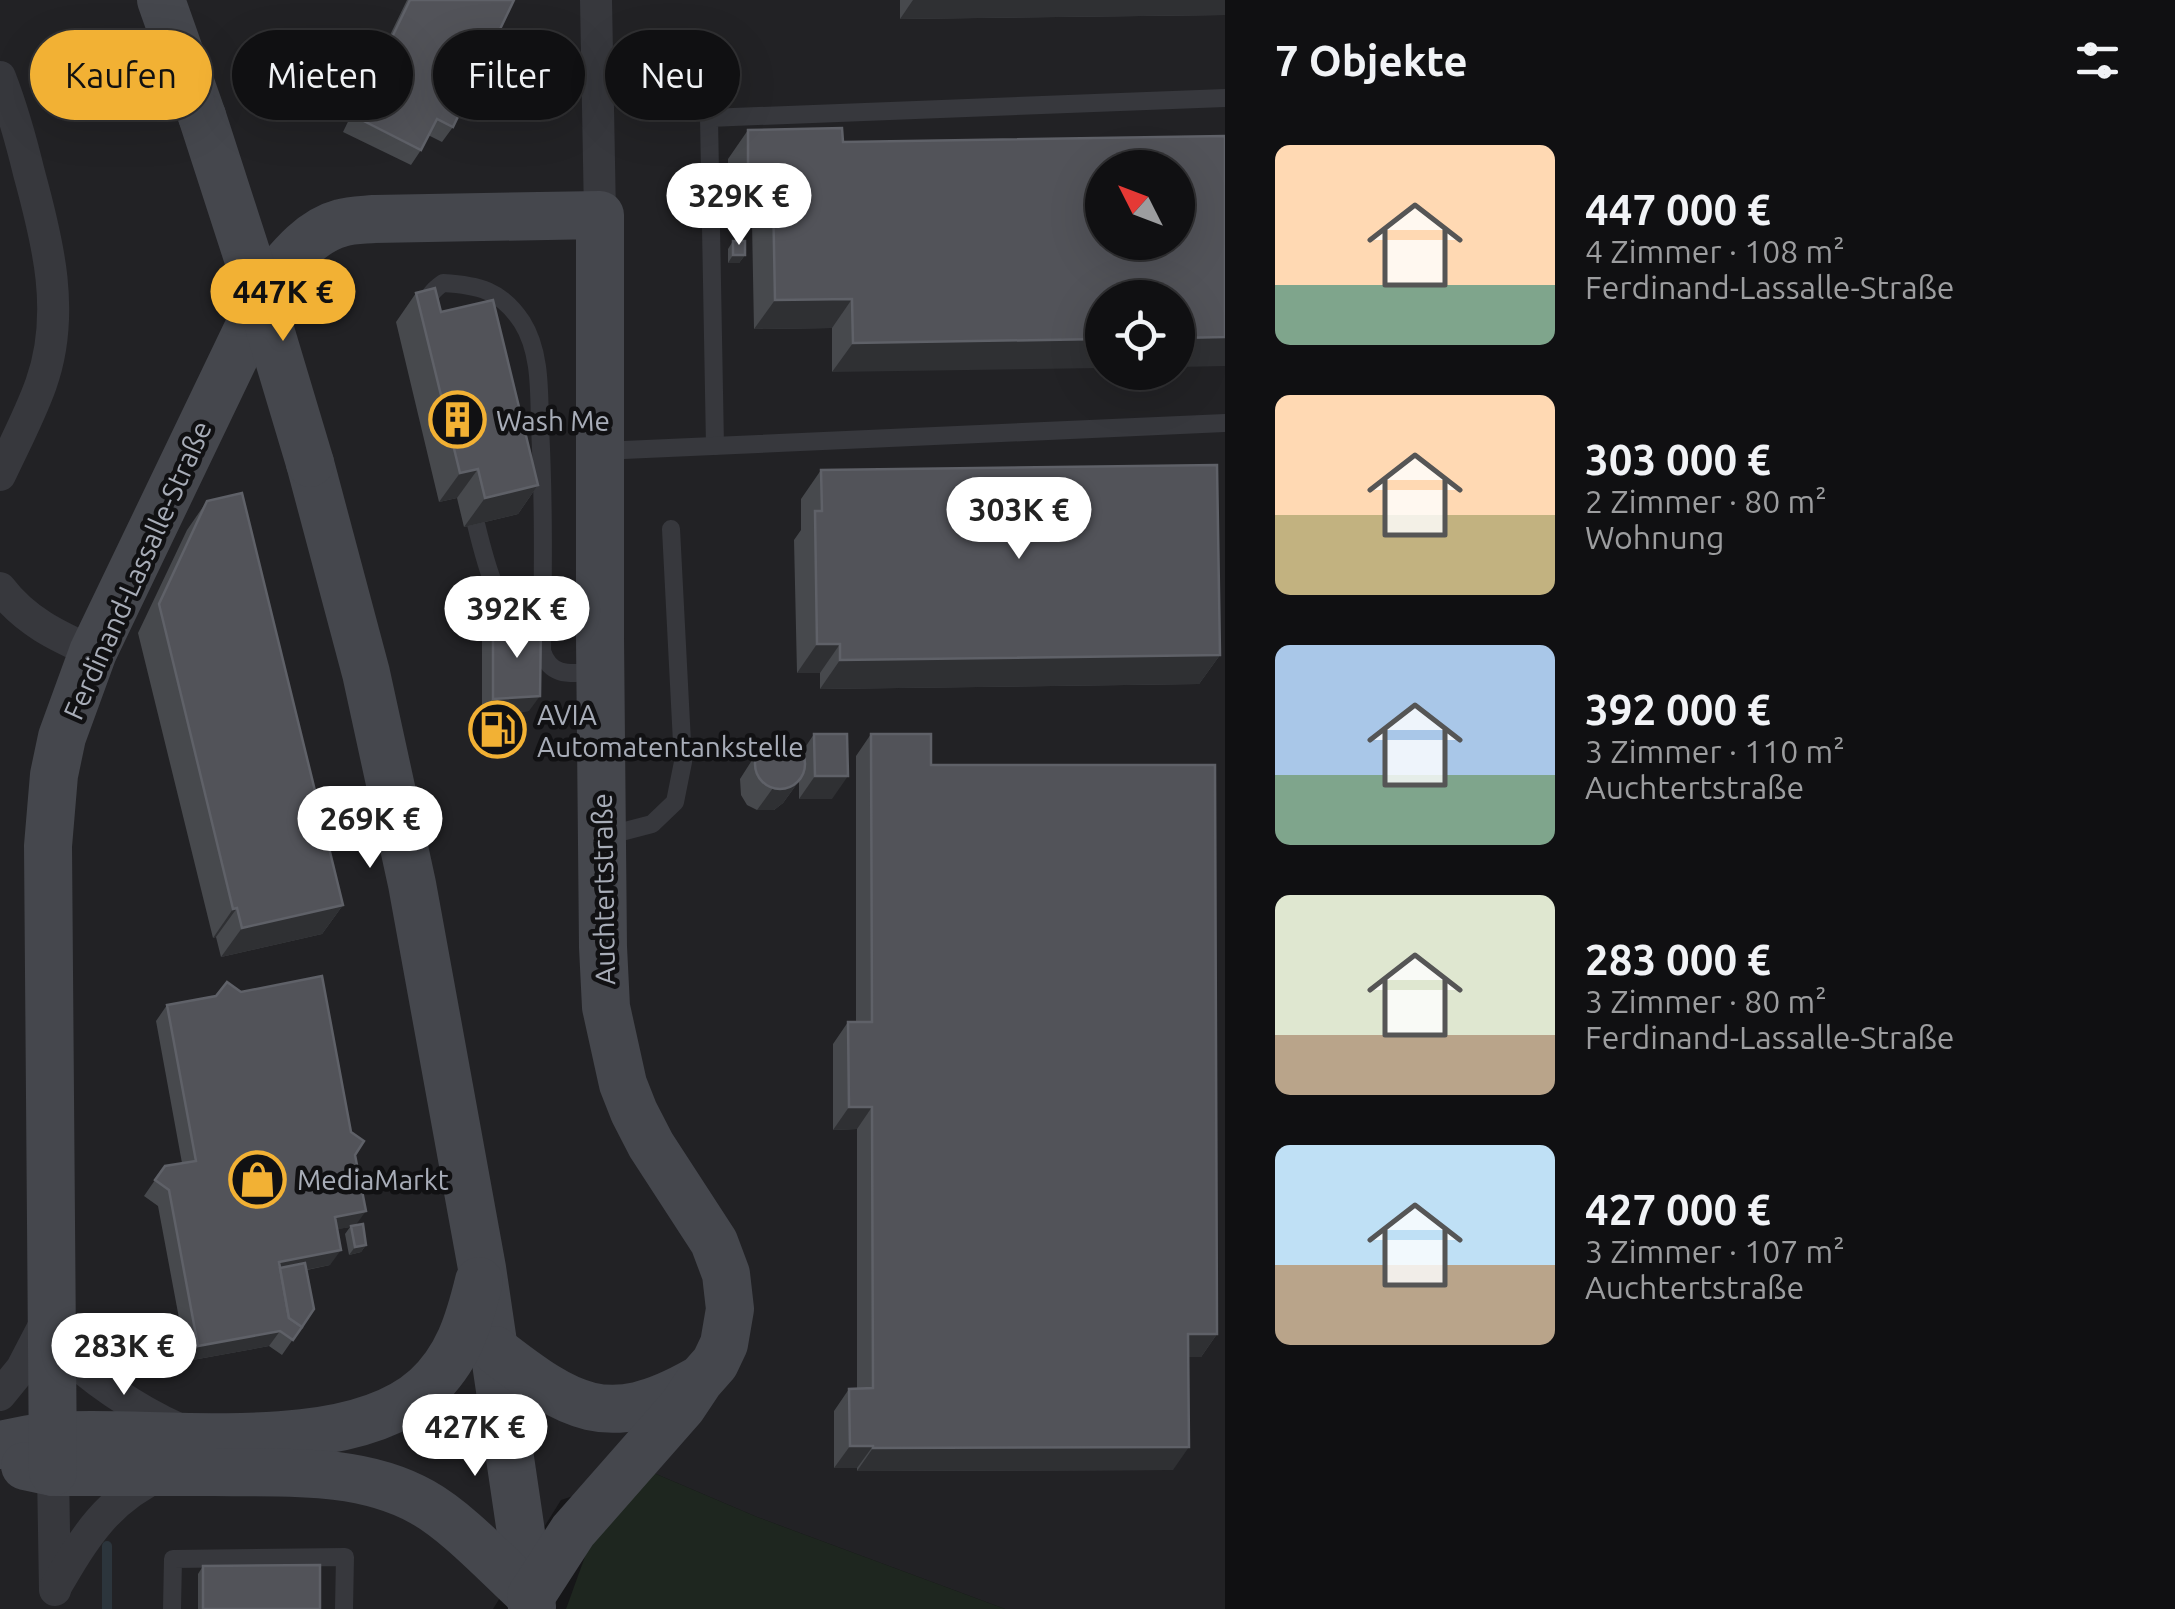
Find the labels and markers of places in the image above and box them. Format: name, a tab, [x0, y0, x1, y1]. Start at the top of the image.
pin: 329K €	[658, 163, 820, 248]
pin: 447K €	[202, 259, 364, 344]
building icon: Wash Me	[427, 390, 487, 450]
place label: Wash Me	[496, 405, 610, 436]
pin: 303K €	[938, 477, 1100, 562]
pin: 392K €	[436, 576, 598, 661]
place label: AVIA Automatentankstelle	[537, 699, 804, 762]
fuel station icon: AVIA Automatentankstelle	[468, 700, 528, 760]
pin: 269K €	[289, 786, 451, 871]
shop icon: MediaMarkt	[228, 1149, 288, 1209]
place label: MediaMarkt	[297, 1164, 449, 1195]
pin: 283K €	[43, 1313, 205, 1398]
pin: 427K €	[394, 1394, 556, 1479]

